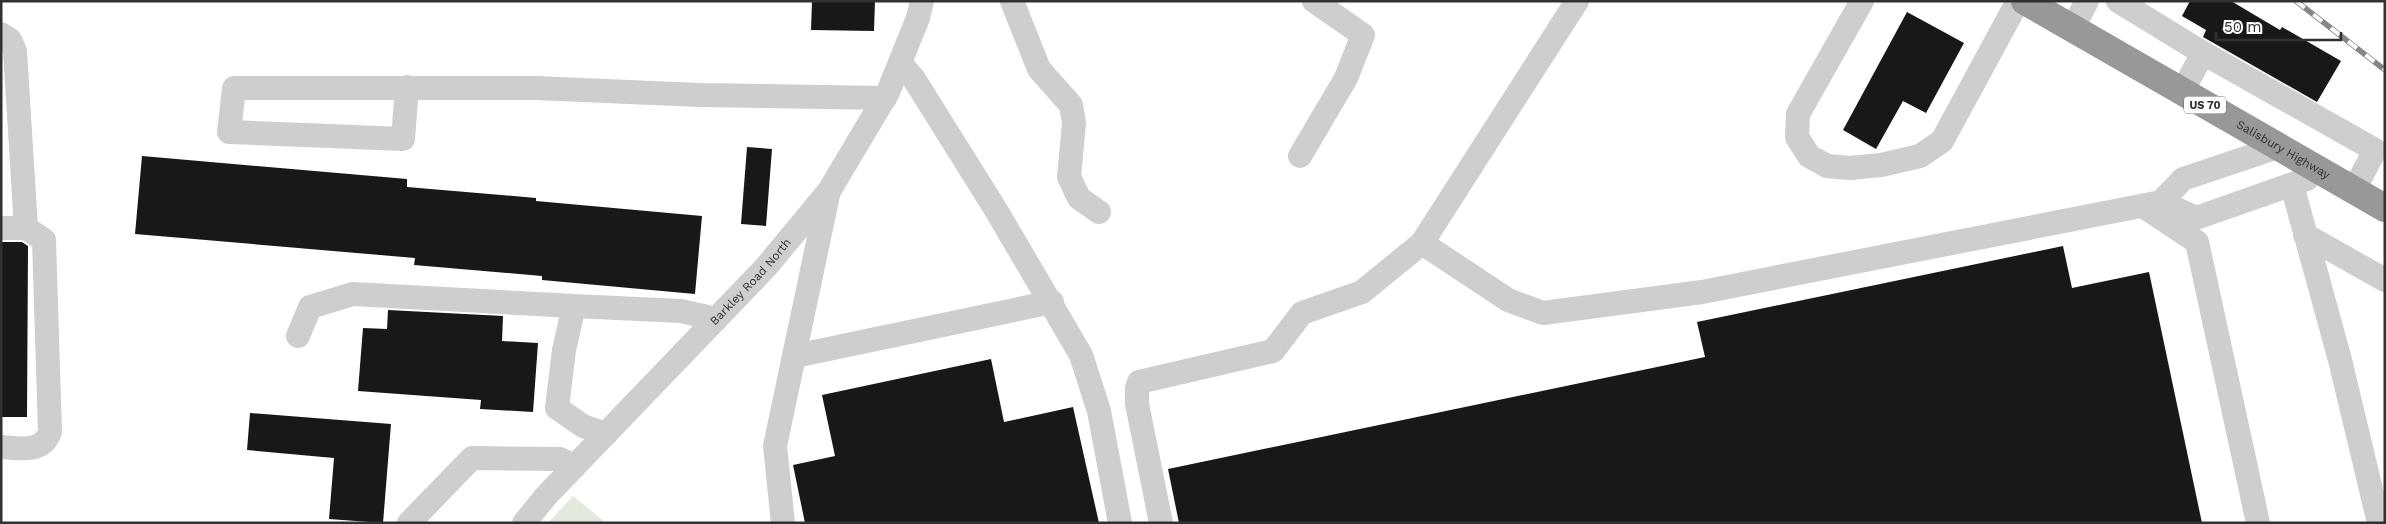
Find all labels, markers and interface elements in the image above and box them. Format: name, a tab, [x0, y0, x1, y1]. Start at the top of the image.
scale bar	[2216, 10, 2341, 42]
text: 50 m	[2224, 18, 2261, 36]
road number: US 70	[2184, 96, 2226, 114]
street label: Salisbury Highway	[2234, 117, 2333, 182]
street label: Barkley Road North	[707, 235, 794, 328]

